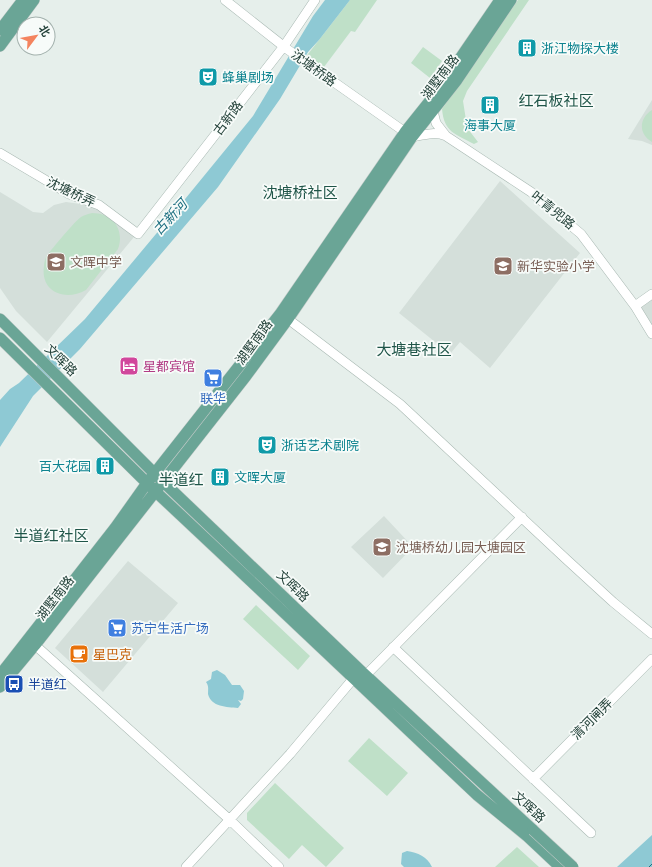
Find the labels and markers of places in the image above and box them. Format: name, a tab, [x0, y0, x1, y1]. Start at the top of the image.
building icon: 浙江物探大楼	[516, 37, 538, 59]
place label: 浙江物探大楼	[541, 40, 619, 57]
theatre icon: 蜂巢剧场	[197, 66, 219, 88]
place label: 蜂巢剧场	[222, 69, 274, 86]
building icon: 海事大厦	[479, 94, 501, 116]
place label: 海事大厦	[464, 117, 516, 134]
school or university icon: 文晖中学	[45, 251, 67, 273]
place label: 文晖中学	[70, 254, 122, 271]
school or university icon: 新华实验小学	[492, 255, 514, 277]
place label: 新华实验小学	[517, 258, 595, 275]
hotel icon: 星都宾馆	[118, 355, 140, 377]
place label: 星都宾馆	[143, 358, 195, 375]
supermarket icon: 联华	[202, 367, 224, 389]
place label: 联华	[200, 390, 226, 407]
theatre icon: 浙话艺术剧院	[256, 434, 278, 456]
place label: 浙话艺术剧院	[281, 437, 359, 454]
building icon: 百大花园	[94, 455, 116, 477]
place label: 百大花园	[39, 458, 91, 475]
building icon: 文晖大厦	[209, 466, 231, 488]
place label: 文晖大厦	[234, 469, 286, 486]
school or university icon: 沈塘桥幼儿园大塘园区	[371, 536, 393, 558]
place label: 沈塘桥幼儿园大塘园区	[396, 539, 526, 556]
supermarket icon: 苏宁生活广场	[106, 617, 128, 639]
place label: 苏宁生活广场	[131, 620, 209, 637]
cafe icon: 星巴克	[68, 643, 90, 665]
place label: 星巴克	[93, 646, 132, 663]
bus stop icon: 半道红	[3, 673, 25, 695]
place label: 半道红	[28, 676, 67, 693]

